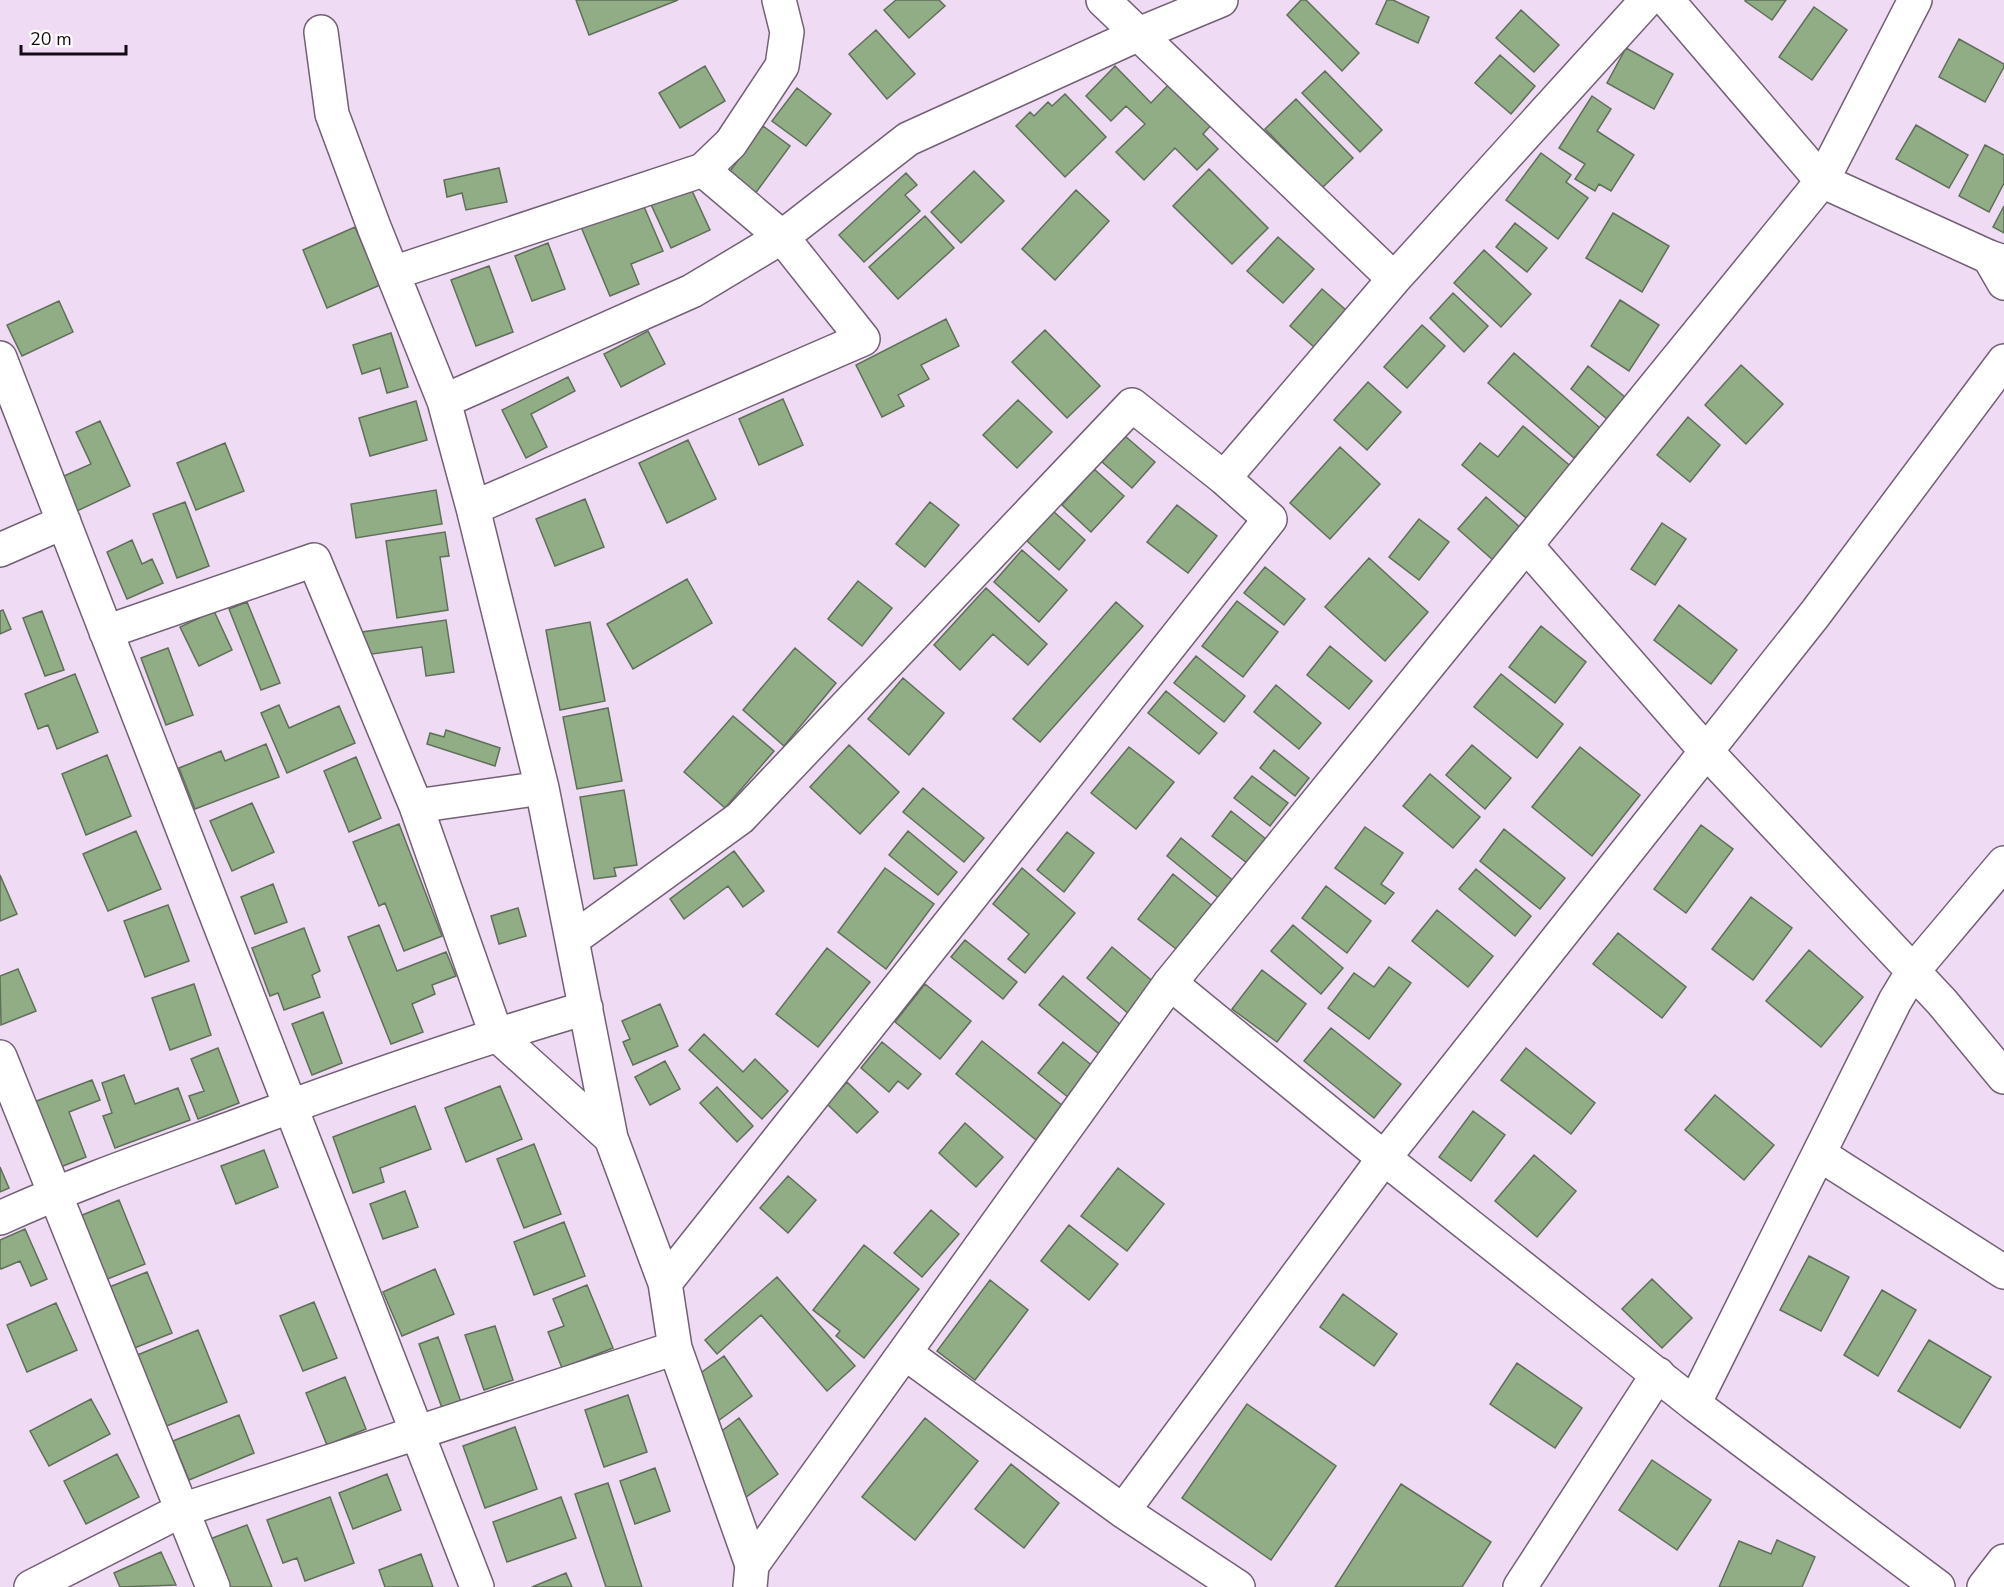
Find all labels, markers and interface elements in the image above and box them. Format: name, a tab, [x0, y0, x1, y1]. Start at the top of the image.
scale bar	[21, 18, 126, 56]
text: 20 m	[30, 27, 72, 51]

